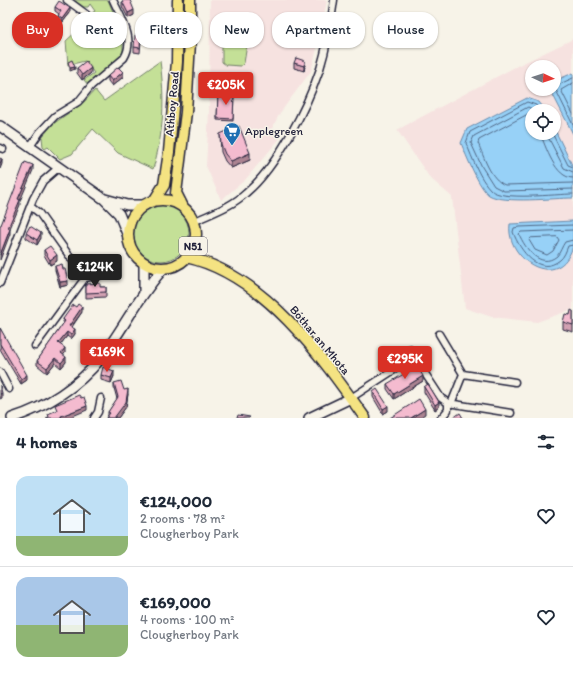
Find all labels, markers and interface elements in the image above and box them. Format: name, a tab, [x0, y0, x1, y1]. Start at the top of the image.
chip: Buy	[12, 12, 63, 48]
chip: Rent	[71, 12, 127, 48]
chip: Filters	[135, 12, 202, 48]
chip: New	[210, 12, 264, 48]
chip: Apartment	[272, 12, 365, 48]
chip: House	[373, 12, 438, 48]
north arrow	[525, 60, 561, 96]
map controls	[525, 60, 561, 140]
street label: Athboy Road	[162, 70, 182, 137]
pin: €205K	[198, 72, 254, 106]
text: €205K	[207, 77, 245, 92]
button: locate	[525, 104, 561, 140]
supermarket icon: Applegreen	[222, 121, 242, 146]
place label: Applegreen	[245, 124, 303, 138]
road number: N51	[179, 237, 207, 255]
pin: €124K	[67, 254, 123, 288]
text: €124K	[77, 259, 113, 274]
street label: Bóthar an Mhota	[287, 303, 353, 378]
pin: €169K	[79, 339, 135, 373]
text: €169K	[89, 344, 125, 359]
pin: €295K	[377, 346, 433, 380]
text: €295K	[387, 351, 423, 366]
icon: filters	[535, 431, 557, 453]
text: 4 homes	[16, 432, 77, 452]
text: €124,000	[140, 491, 212, 511]
icon: home	[48, 492, 96, 540]
icon: heart	[535, 505, 557, 527]
text: 2 rooms · 78 m²	[140, 511, 225, 526]
text: Clougherboy Park	[140, 526, 239, 541]
text: €169,000	[140, 592, 211, 612]
icon: home	[48, 593, 96, 641]
icon: heart	[535, 606, 557, 628]
text: 4 rooms · 100 m²	[140, 612, 234, 627]
text: Clougherboy Park	[140, 627, 239, 642]

